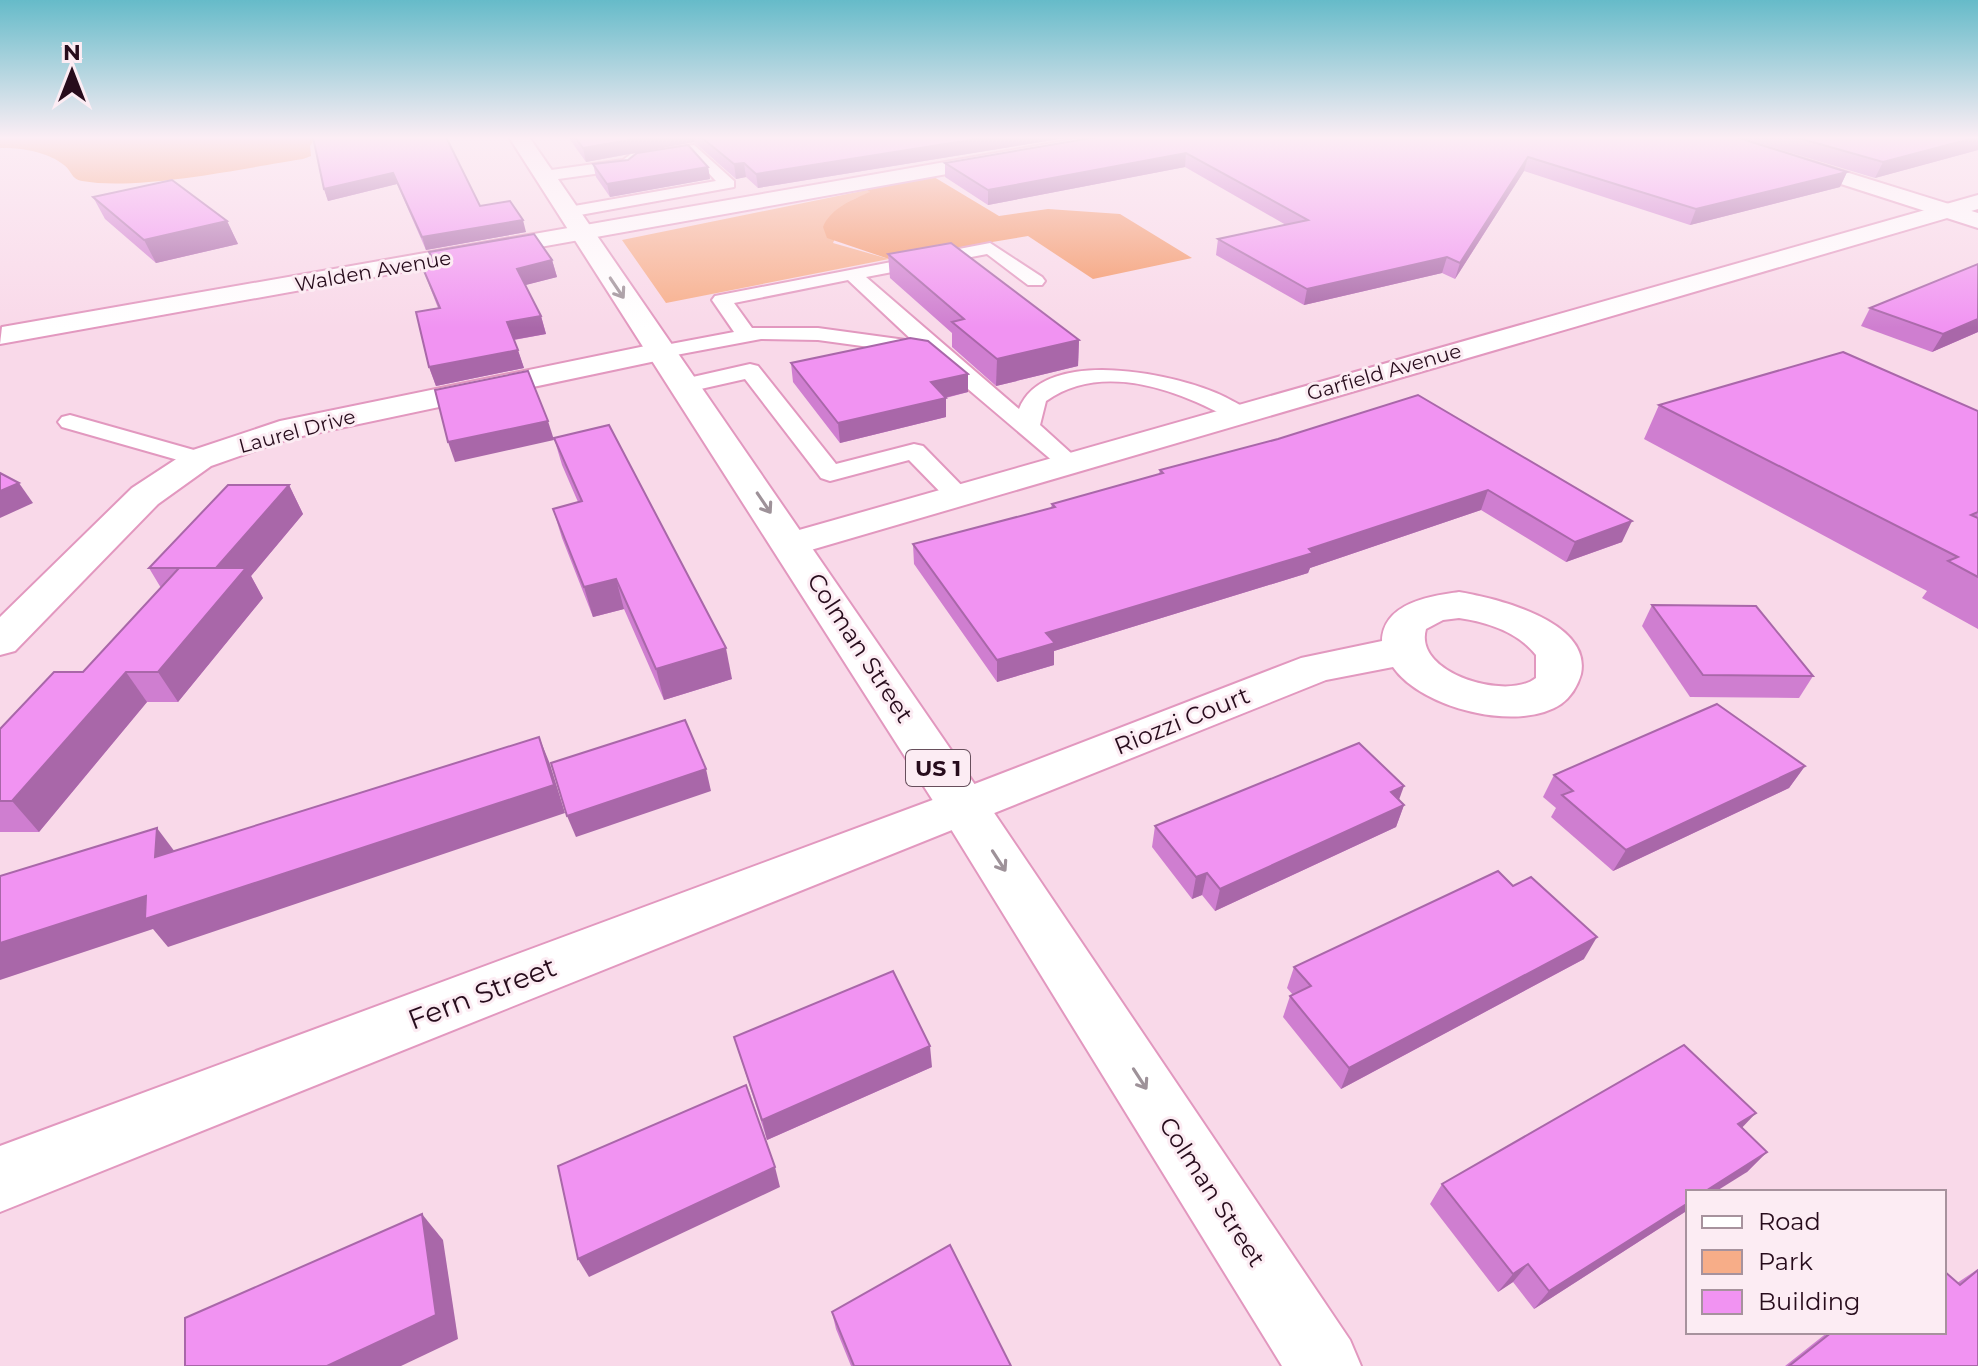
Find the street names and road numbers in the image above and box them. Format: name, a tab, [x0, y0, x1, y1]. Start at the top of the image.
street label: Walden Avenue	[293, 245, 453, 297]
street label: Garfield Avenue	[1304, 338, 1464, 406]
street label: Laurel Drive	[236, 404, 358, 458]
street label: Colman Street	[801, 567, 920, 728]
street label: Riozzi Court	[1110, 680, 1254, 761]
road number: US 1	[906, 750, 970, 786]
street label: Fern Street	[403, 949, 561, 1037]
street label: Colman Street	[1153, 1111, 1272, 1272]

